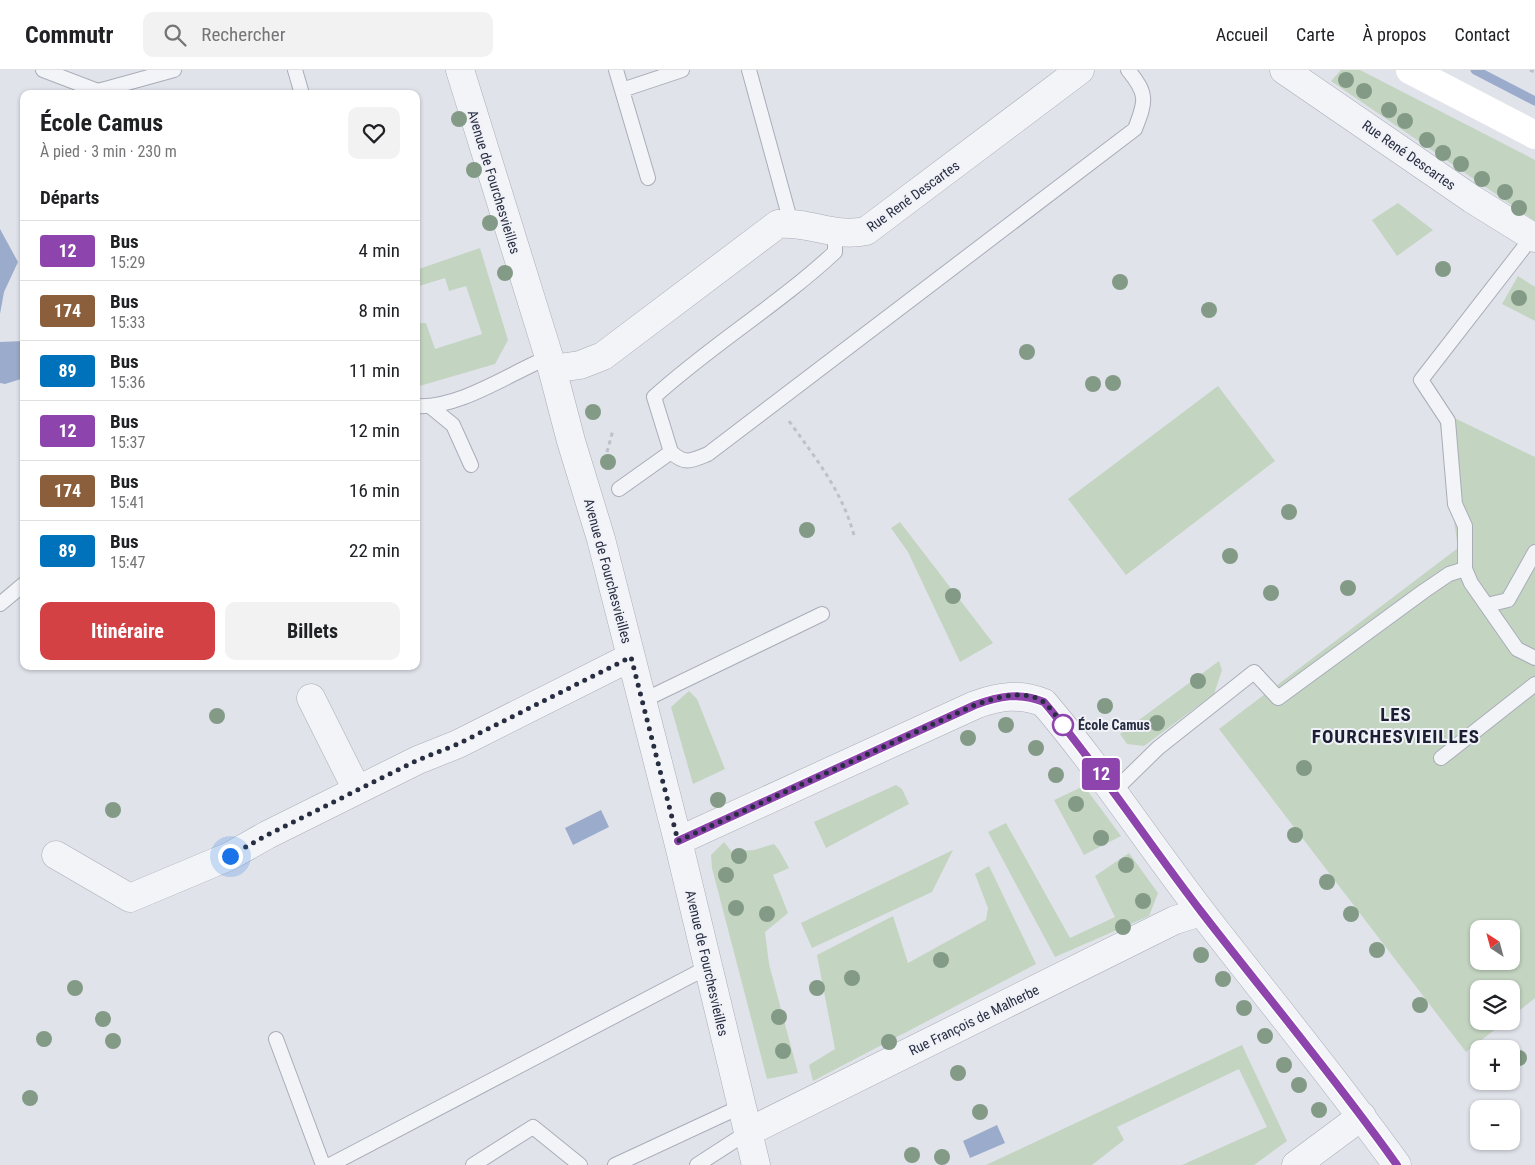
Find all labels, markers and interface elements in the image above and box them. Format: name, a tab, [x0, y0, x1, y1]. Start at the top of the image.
search box	[143, 12, 493, 57]
text: Commutr	[25, 21, 113, 49]
icon: search	[161, 21, 189, 49]
text: Rechercher	[201, 23, 285, 46]
text: Accueil	[1216, 24, 1268, 45]
text: Carte	[1296, 24, 1335, 45]
text: À propos	[1363, 24, 1426, 45]
text: Contact	[1454, 24, 1510, 45]
button: heart	[348, 107, 400, 159]
street label: Avenue de Fourchesvieilles	[465, 108, 523, 256]
text: École Camus	[40, 109, 163, 137]
street label: Rue René Descartes	[1359, 117, 1459, 193]
text: À pied · 3 min · 230 m	[40, 142, 177, 161]
street label: Rue René Descartes	[864, 157, 962, 235]
text: Départs	[40, 186, 99, 209]
text: Bus	[110, 230, 139, 253]
text: 4 min	[358, 239, 400, 262]
text: 12	[58, 240, 77, 261]
text: 15:29	[110, 253, 145, 272]
text: Bus	[110, 290, 139, 313]
text: 8 min	[358, 299, 400, 322]
text: 174	[54, 300, 81, 321]
text: 15:33	[110, 313, 145, 332]
text: Bus	[110, 350, 139, 373]
text: 11 min	[349, 359, 400, 382]
text: 89	[58, 360, 77, 381]
text: 15:36	[110, 373, 145, 392]
text: Bus	[110, 410, 139, 433]
text: 12 min	[349, 419, 400, 442]
text: 12	[58, 420, 77, 441]
text: 15:37	[110, 433, 145, 452]
text: Bus	[110, 470, 139, 493]
text: 16 min	[349, 479, 400, 502]
text: 174	[54, 480, 81, 501]
text: 15:41	[110, 493, 145, 512]
street label: Avenue de Fourchesvieilles	[581, 497, 635, 645]
text: Bus	[110, 530, 139, 553]
text: 22 min	[349, 539, 400, 562]
text: 89	[58, 540, 77, 561]
text: 15:47	[110, 553, 145, 572]
button: Itinéraire	[40, 602, 215, 660]
button: Billets	[225, 602, 400, 660]
district label: LES FOURCHESVIEILLES	[1312, 703, 1480, 748]
marker: École Camus	[1052, 714, 1074, 736]
place label: École Camus	[1078, 716, 1150, 733]
line badge: 12	[1078, 758, 1124, 790]
text: 12	[1092, 763, 1110, 784]
your location	[218, 844, 243, 869]
street label: Avenue de Fourchesvieilles	[682, 888, 732, 1038]
north arrow	[1470, 920, 1520, 970]
map controls	[1470, 920, 1520, 1150]
button: layers	[1470, 980, 1520, 1030]
street label: Rue François de Malherbe	[906, 981, 1042, 1058]
button: +	[1470, 1040, 1520, 1090]
button: −	[1470, 1100, 1520, 1150]

